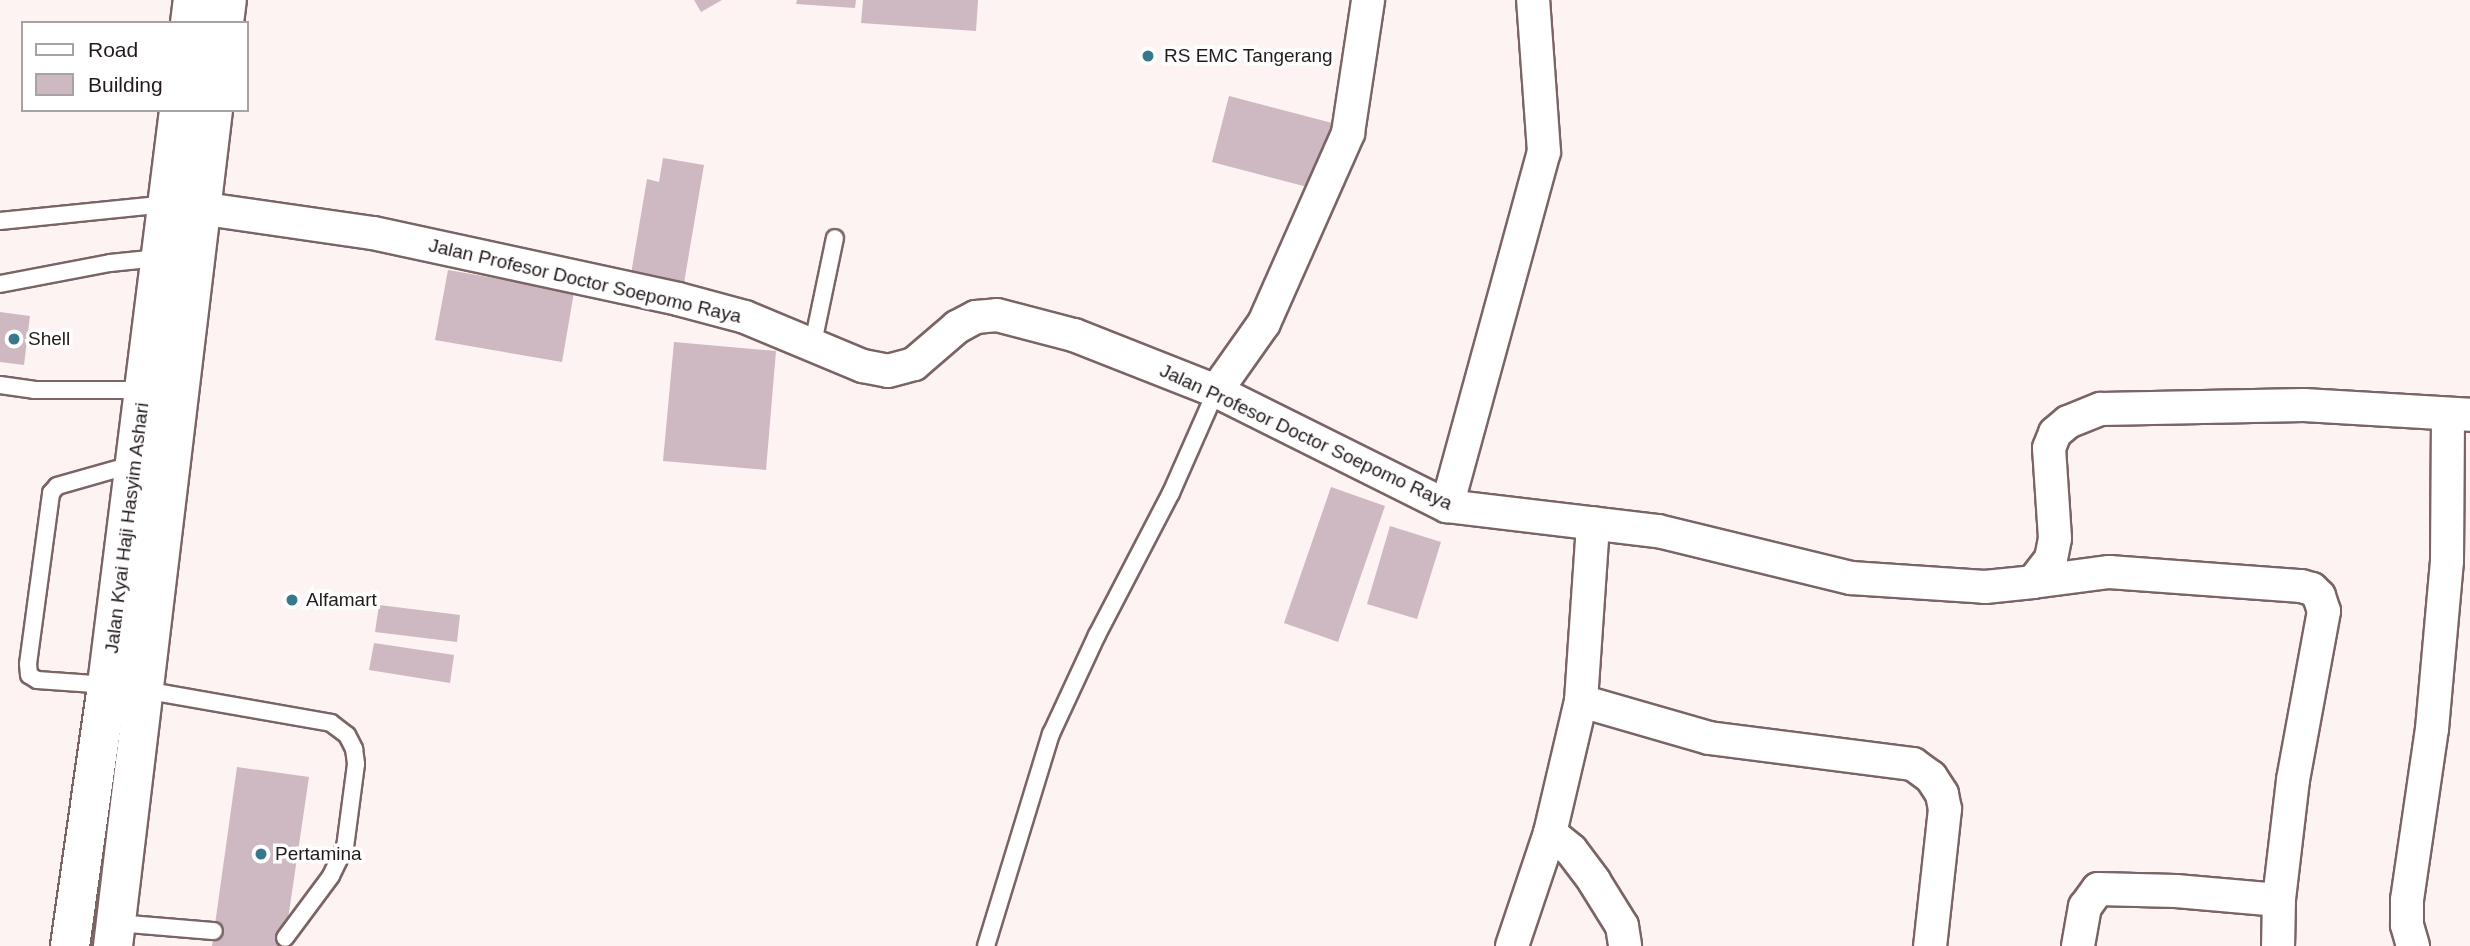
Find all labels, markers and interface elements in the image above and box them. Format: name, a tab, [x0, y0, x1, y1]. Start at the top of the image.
legend	[21, 21, 248, 112]
text: Road	[88, 38, 138, 61]
place label: RS EMC Tangerang	[1164, 45, 1333, 67]
marker: RS EMC Tangerang	[1138, 46, 1158, 66]
text: Building	[88, 73, 163, 96]
street label: Jalan Profesor Doctor Soepomo Raya	[427, 234, 743, 328]
place label: Shell	[28, 328, 70, 350]
marker: Shell	[6, 331, 22, 347]
street label: Jalan Profesor Doctor Soepomo Raya	[1156, 359, 1456, 515]
street label: Jalan Kyai Haji Hasyim Ashari	[100, 401, 154, 655]
place label: Alfamart	[306, 589, 377, 611]
marker: Alfamart	[284, 592, 300, 608]
place label: Pertamina	[275, 843, 362, 865]
marker: Pertamina	[253, 846, 269, 862]

